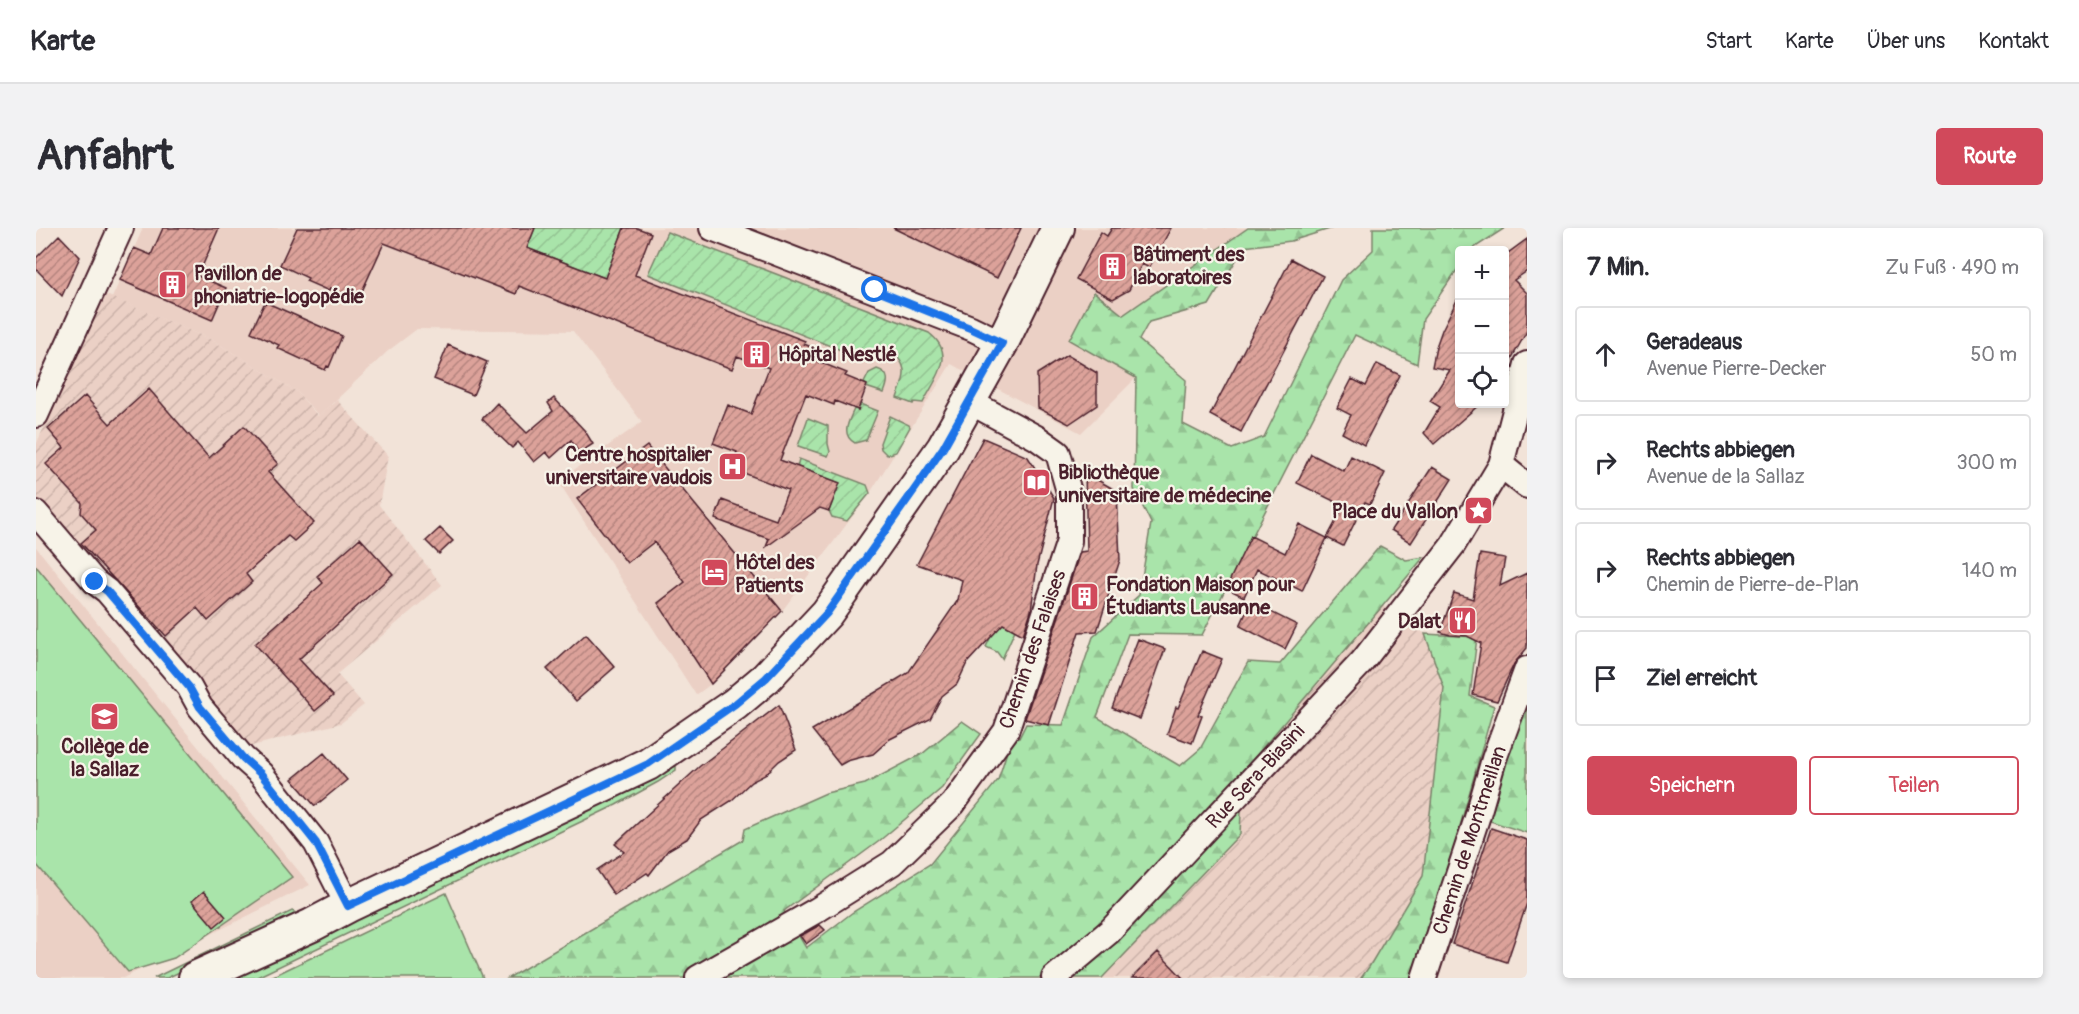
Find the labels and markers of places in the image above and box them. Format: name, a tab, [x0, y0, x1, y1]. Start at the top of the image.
place label: Bâtiment des laboratoires	[1133, 242, 1244, 290]
building icon: Bâtiment des laboratoires	[1096, 250, 1128, 282]
place label: Pavillon de phoniatrie-logopédie	[194, 261, 365, 309]
building icon: Pavillon de phoniatrie-logopédie	[157, 268, 189, 300]
building icon: Hôpital Nestlé	[741, 338, 773, 370]
place label: Hôpital Nestlé	[778, 342, 897, 367]
place label: Centre hospitalier universitaire vaudois	[546, 442, 713, 490]
hospital icon: Centre hospitalier universitaire vaudois	[717, 450, 749, 482]
place label: Bibliothèque universitaire de médecine	[1058, 460, 1272, 508]
library icon: Bibliothèque universitaire de médecine	[1021, 467, 1053, 499]
place icon: Place du Vallon	[1463, 495, 1495, 527]
place label: Place du Vallon	[1332, 499, 1458, 524]
place label: Hôtel des Patients	[735, 550, 814, 598]
hotel icon: Hôtel des Patients	[698, 557, 730, 589]
place label: Fondation Maison pour Étudiants Lausanne	[1106, 572, 1296, 620]
building icon: Fondation Maison pour Étudiants Lausanne	[1069, 580, 1101, 612]
restaurant icon: Dalat	[1446, 605, 1478, 637]
place label: Dalat	[1398, 609, 1442, 634]
school or university icon: Collège de la Sallaz	[89, 700, 121, 732]
place label: Collège de la Sallaz	[61, 734, 150, 782]

